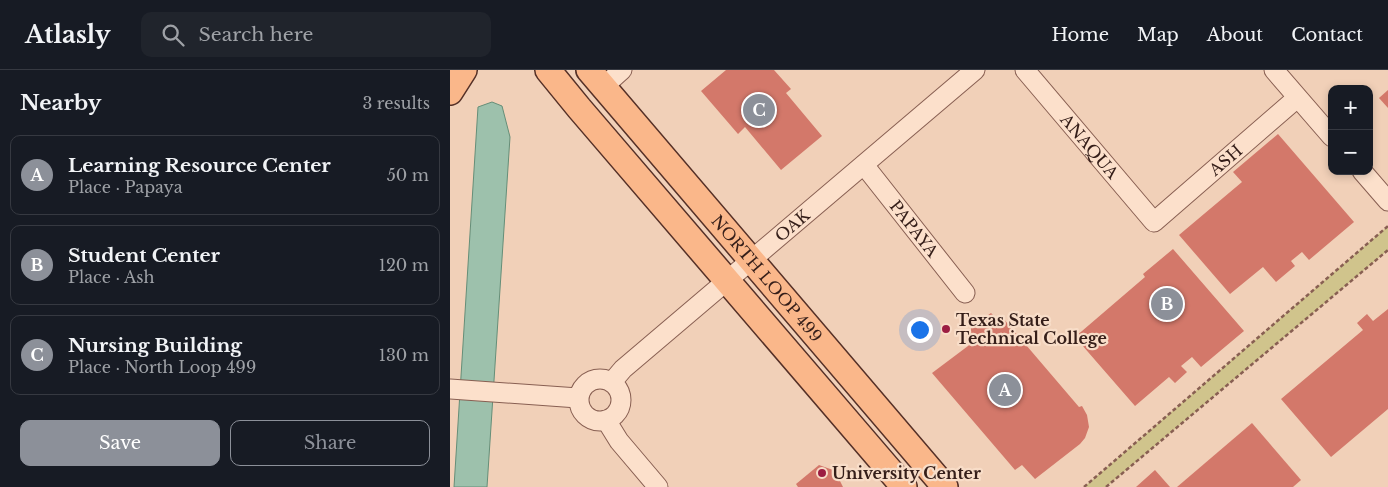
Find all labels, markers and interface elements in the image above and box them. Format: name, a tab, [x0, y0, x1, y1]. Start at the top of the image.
search box	[141, 12, 491, 57]
text: Atlasly	[25, 20, 111, 49]
icon: search	[159, 21, 187, 49]
text: Search here	[199, 23, 314, 46]
text: Home	[1051, 24, 1109, 46]
text: Map	[1137, 24, 1179, 46]
text: About	[1207, 24, 1263, 46]
text: Contact	[1291, 24, 1363, 46]
map controls	[1328, 85, 1373, 175]
button: +	[1328, 85, 1373, 130]
text: Nearby	[20, 90, 101, 116]
pin: C	[743, 91, 775, 129]
text: 3 results	[362, 93, 430, 113]
street label: ANAQUA	[1056, 109, 1123, 183]
button: −	[1328, 130, 1373, 175]
street label: ASH	[1204, 140, 1246, 180]
text: Learning Resource Center	[68, 154, 331, 177]
text: A	[31, 165, 43, 185]
text: 50 m	[387, 165, 429, 185]
text: Place · Papaya	[68, 177, 183, 197]
street label: PAPAYA	[886, 196, 943, 261]
street label: OAK	[771, 205, 814, 246]
street label: NORTH LOOP 499	[707, 211, 827, 346]
text: Student Center	[68, 244, 220, 267]
text: B	[31, 255, 43, 275]
text: 120 m	[379, 255, 429, 275]
text: Place · Ash	[68, 267, 155, 287]
pin: B	[1151, 285, 1183, 323]
place label: Texas State Technical College	[956, 310, 1107, 348]
your location	[907, 317, 933, 343]
marker: Texas State Technical College	[940, 323, 952, 335]
text: Nursing Building	[68, 334, 242, 357]
text: C	[30, 345, 44, 365]
text: 130 m	[379, 345, 429, 365]
text: Place · North Loop 499	[68, 357, 256, 377]
pin: A	[989, 371, 1021, 409]
button: Save	[20, 420, 220, 466]
button: Share	[230, 420, 430, 466]
place label: University Center	[832, 463, 981, 483]
marker: University Center	[816, 467, 828, 479]

